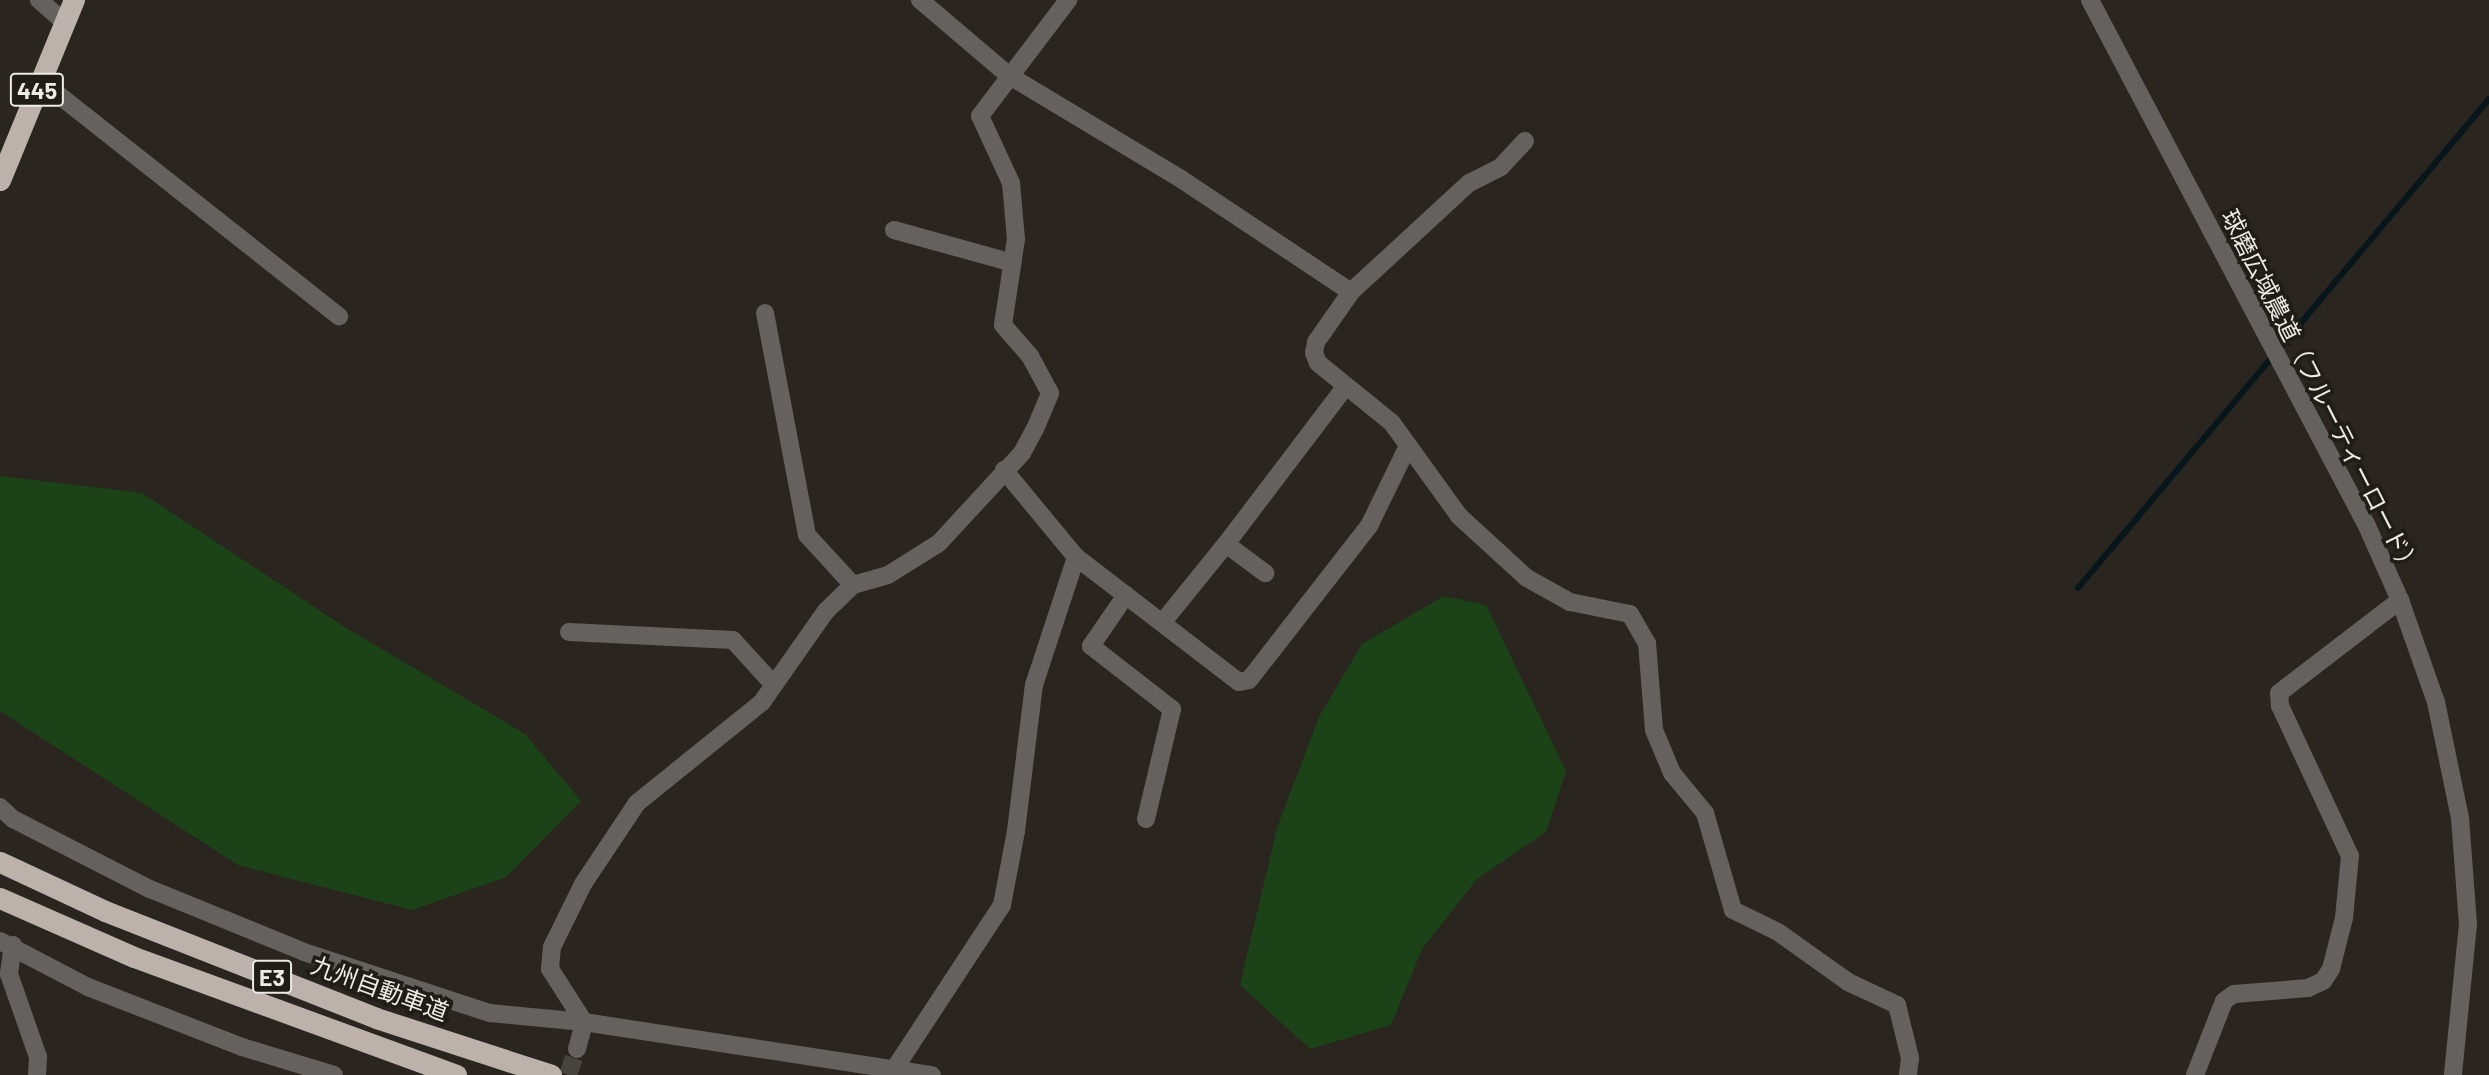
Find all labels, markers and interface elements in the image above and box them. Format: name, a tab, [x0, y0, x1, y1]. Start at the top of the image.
road number: 445	[9, 71, 65, 110]
street label: 球磨広域農道（フルーティーロード）	[2216, 204, 2426, 580]
street label: 九州自動車道	[307, 950, 453, 1026]
road number: E3	[251, 958, 293, 996]

